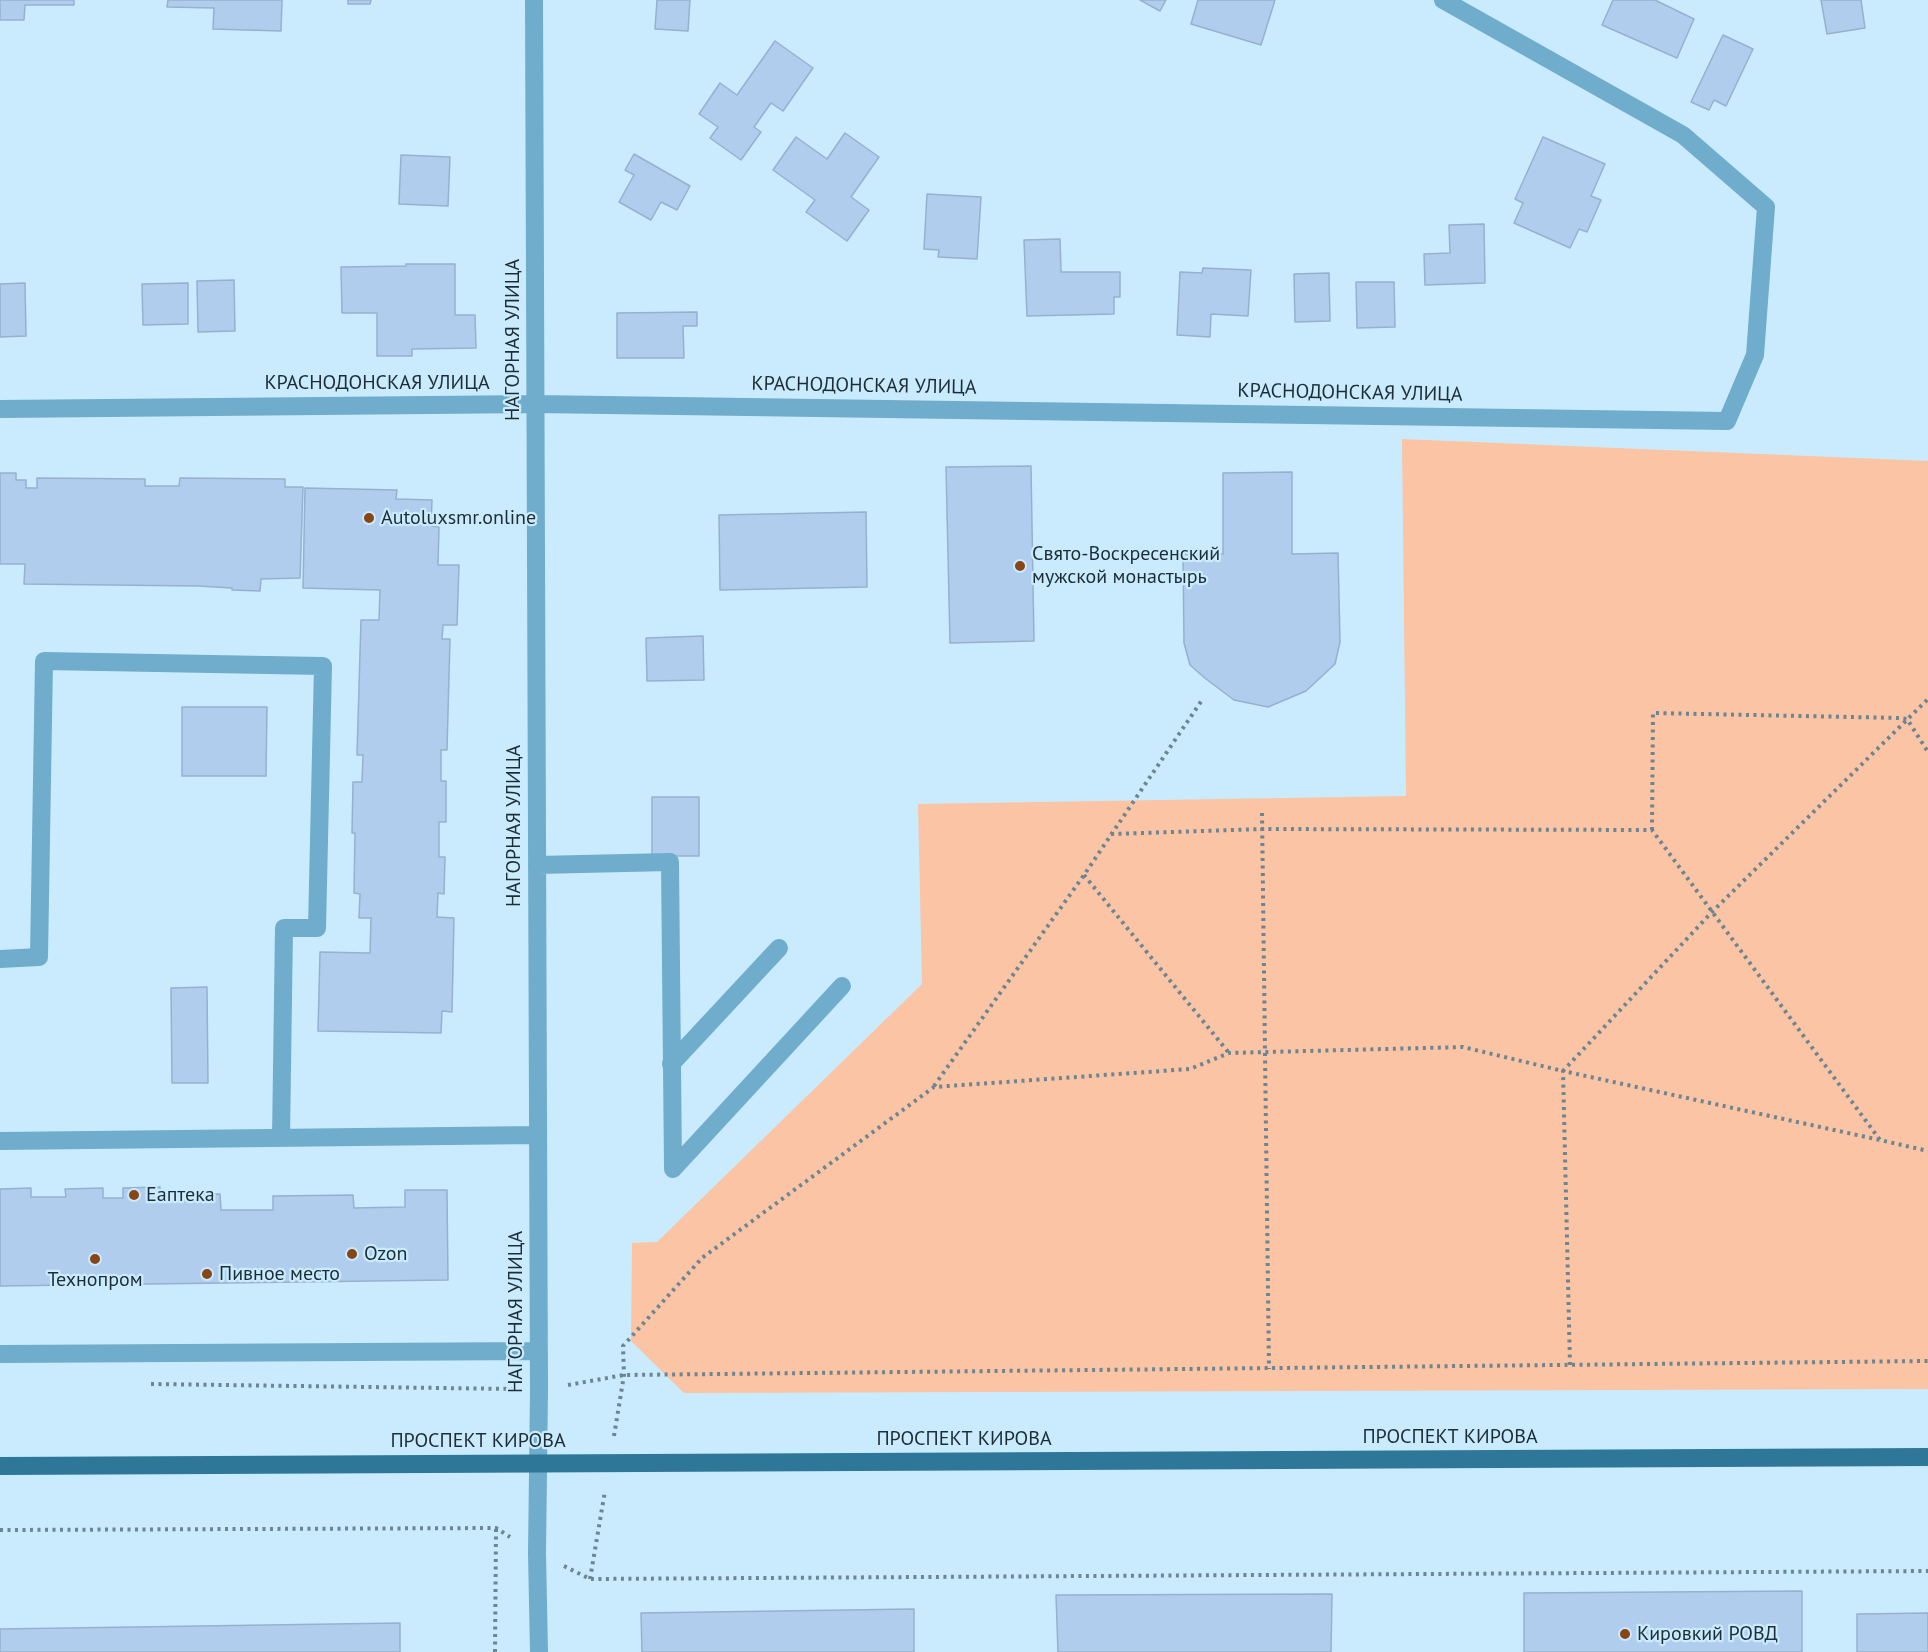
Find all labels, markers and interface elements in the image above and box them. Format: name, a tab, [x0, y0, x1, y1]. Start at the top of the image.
street label: НАГОРНАЯ УЛИЦА	[501, 259, 525, 421]
street label: КРАСНОДОНСКАЯ УЛИЦА	[264, 371, 490, 395]
street label: КРАСНОДОНСКАЯ УЛИЦА	[751, 372, 977, 400]
street label: КРАСНОДОНСКАЯ УЛИЦА	[1237, 379, 1463, 407]
place label: Autoluxsmr.online	[381, 506, 536, 530]
marker: Autoluxsmr.online	[362, 511, 376, 525]
place label: Свято-Воскресенский мужской монастырь	[1032, 542, 1220, 589]
marker: Свято-Воскресенский мужской монастырь	[1013, 559, 1027, 573]
street label: НАГОРНАЯ УЛИЦА	[502, 745, 526, 907]
place label: Еаптека	[146, 1183, 215, 1207]
marker: Еаптека	[127, 1188, 141, 1202]
street label: НАГОРНАЯ УЛИЦА	[504, 1231, 528, 1393]
place label: Ozon	[364, 1242, 407, 1266]
marker: Ozon	[345, 1247, 359, 1261]
marker: Технопром	[88, 1252, 102, 1266]
place label: Пивное место	[219, 1262, 340, 1286]
marker: Пивное место	[200, 1267, 214, 1281]
place label: Технопром	[47, 1268, 143, 1292]
street label: ПРОСПЕКТ КИРОВА	[1362, 1425, 1538, 1449]
street label: ПРОСПЕКТ КИРОВА	[876, 1427, 1052, 1451]
street label: ПРОСПЕКТ КИРОВА	[390, 1429, 566, 1453]
place label: Кировкий РОВД	[1637, 1622, 1778, 1646]
marker: Кировкий РОВД	[1618, 1627, 1632, 1641]

